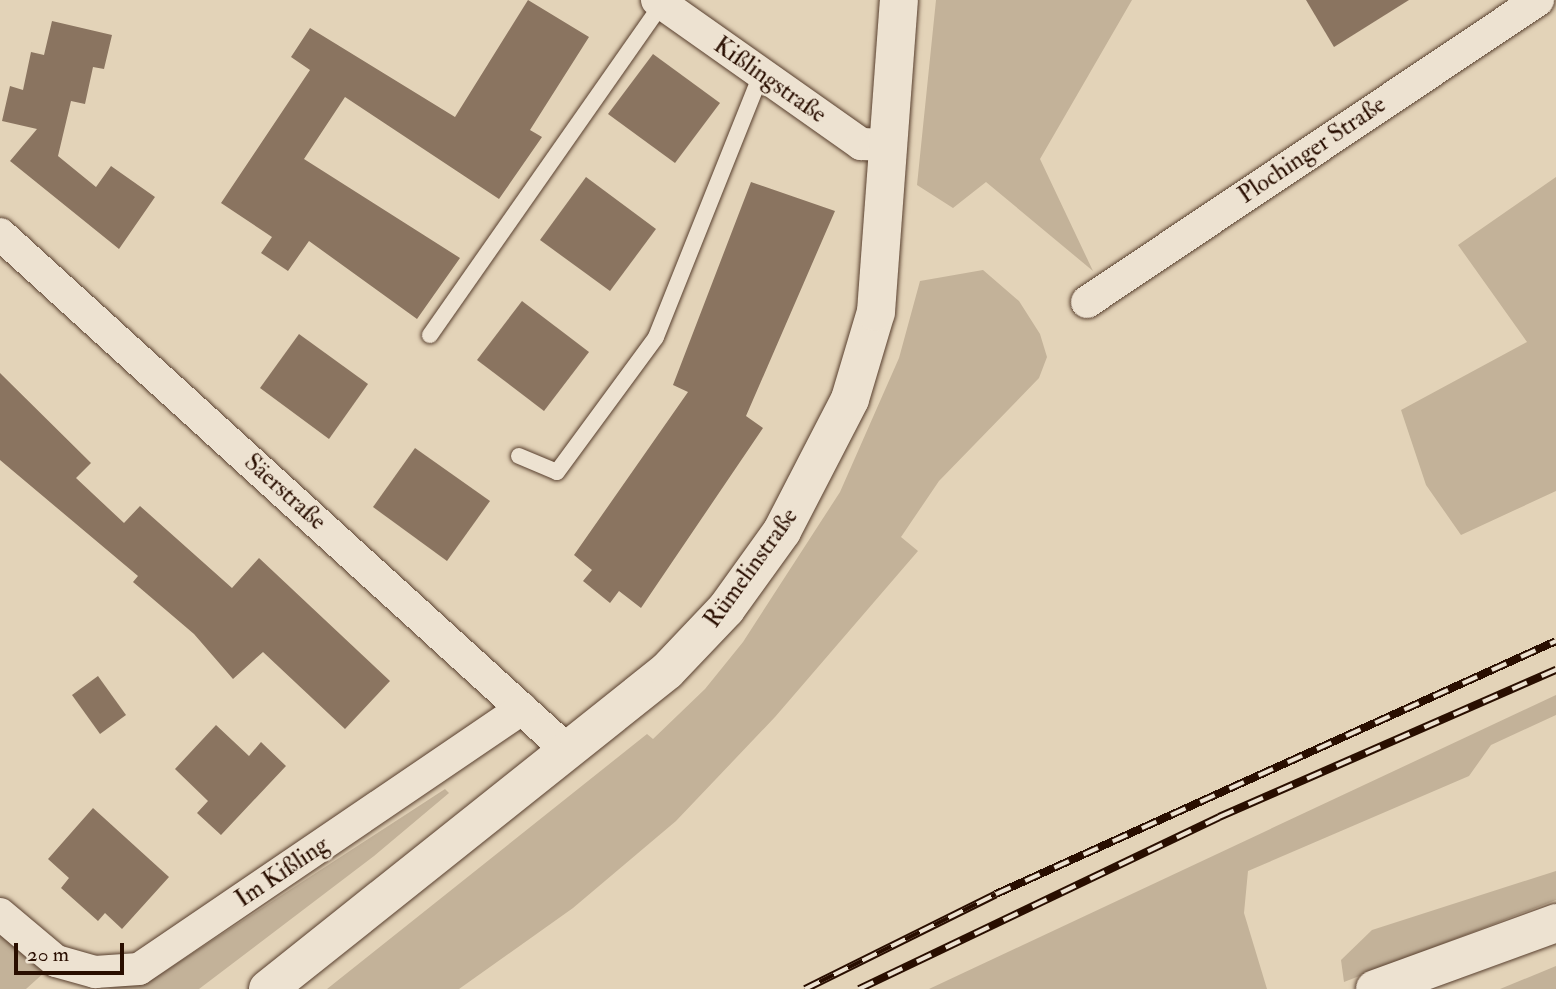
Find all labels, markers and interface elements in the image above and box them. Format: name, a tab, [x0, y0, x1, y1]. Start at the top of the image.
street label: Kißlingstraße	[708, 31, 832, 129]
street label: Plochinger Straße	[1233, 90, 1391, 210]
street label: Säerstraße	[238, 448, 332, 536]
street label: Rümelinstraße	[698, 503, 804, 633]
street label: Im Kißling	[230, 830, 334, 914]
scale bar	[18, 930, 128, 974]
text: 20 m	[27, 941, 69, 968]

